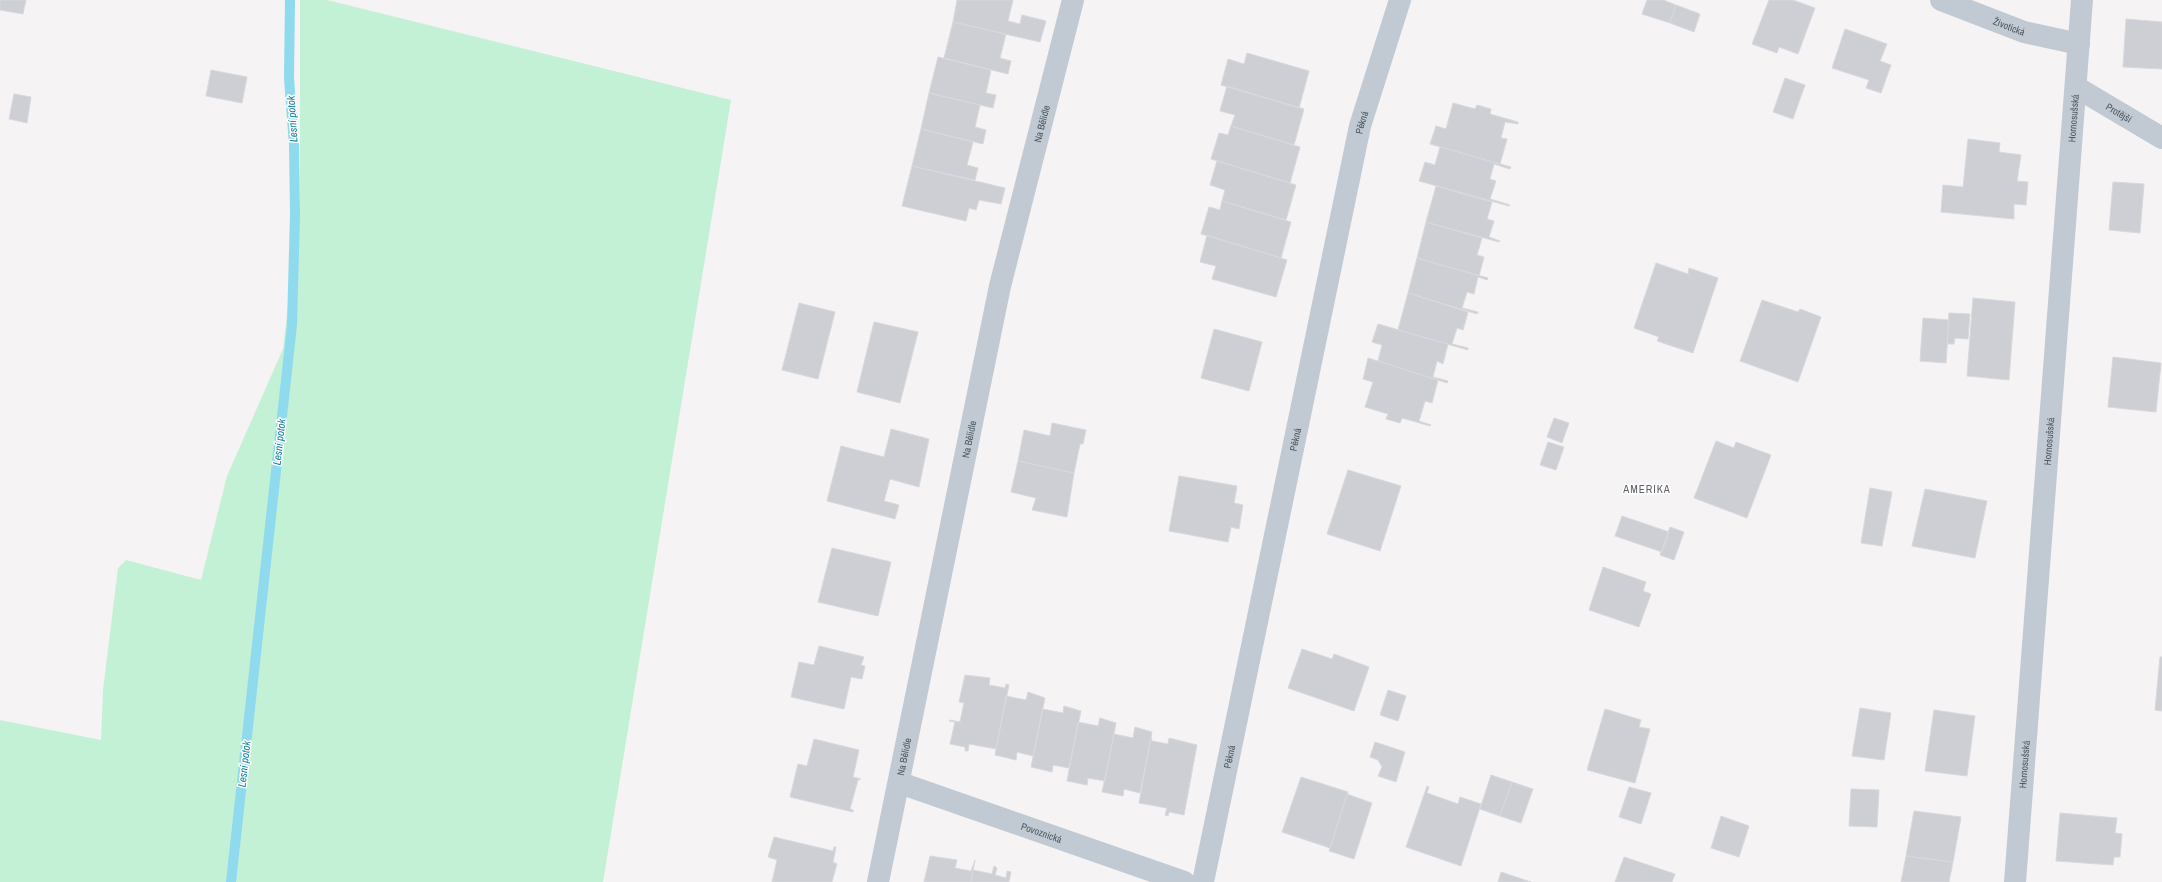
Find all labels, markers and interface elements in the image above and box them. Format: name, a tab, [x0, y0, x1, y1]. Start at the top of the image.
street label: Životická	[1991, 15, 2027, 39]
street label: Hornosušská	[2065, 93, 2082, 143]
water label: Lesní potok	[283, 95, 301, 143]
street label: Protější	[2103, 100, 2135, 126]
street label: Na Bělidle	[1031, 103, 1053, 144]
street label: Pěkná	[1353, 109, 1371, 135]
street label: Hornosušská	[2041, 416, 2057, 466]
water label: Lesní potok	[270, 418, 288, 466]
street label: Na Bělidle	[959, 419, 979, 459]
street label: Pěkná	[1287, 426, 1304, 452]
district label: AMERIKA	[1622, 482, 1671, 496]
street label: Na Bělidle	[894, 736, 914, 777]
water label: Lesní potok	[235, 740, 253, 788]
street label: Hornosušská	[2016, 740, 2033, 789]
street label: Pěkná	[1221, 744, 1238, 769]
street label: Povoznická	[1019, 820, 1064, 846]

